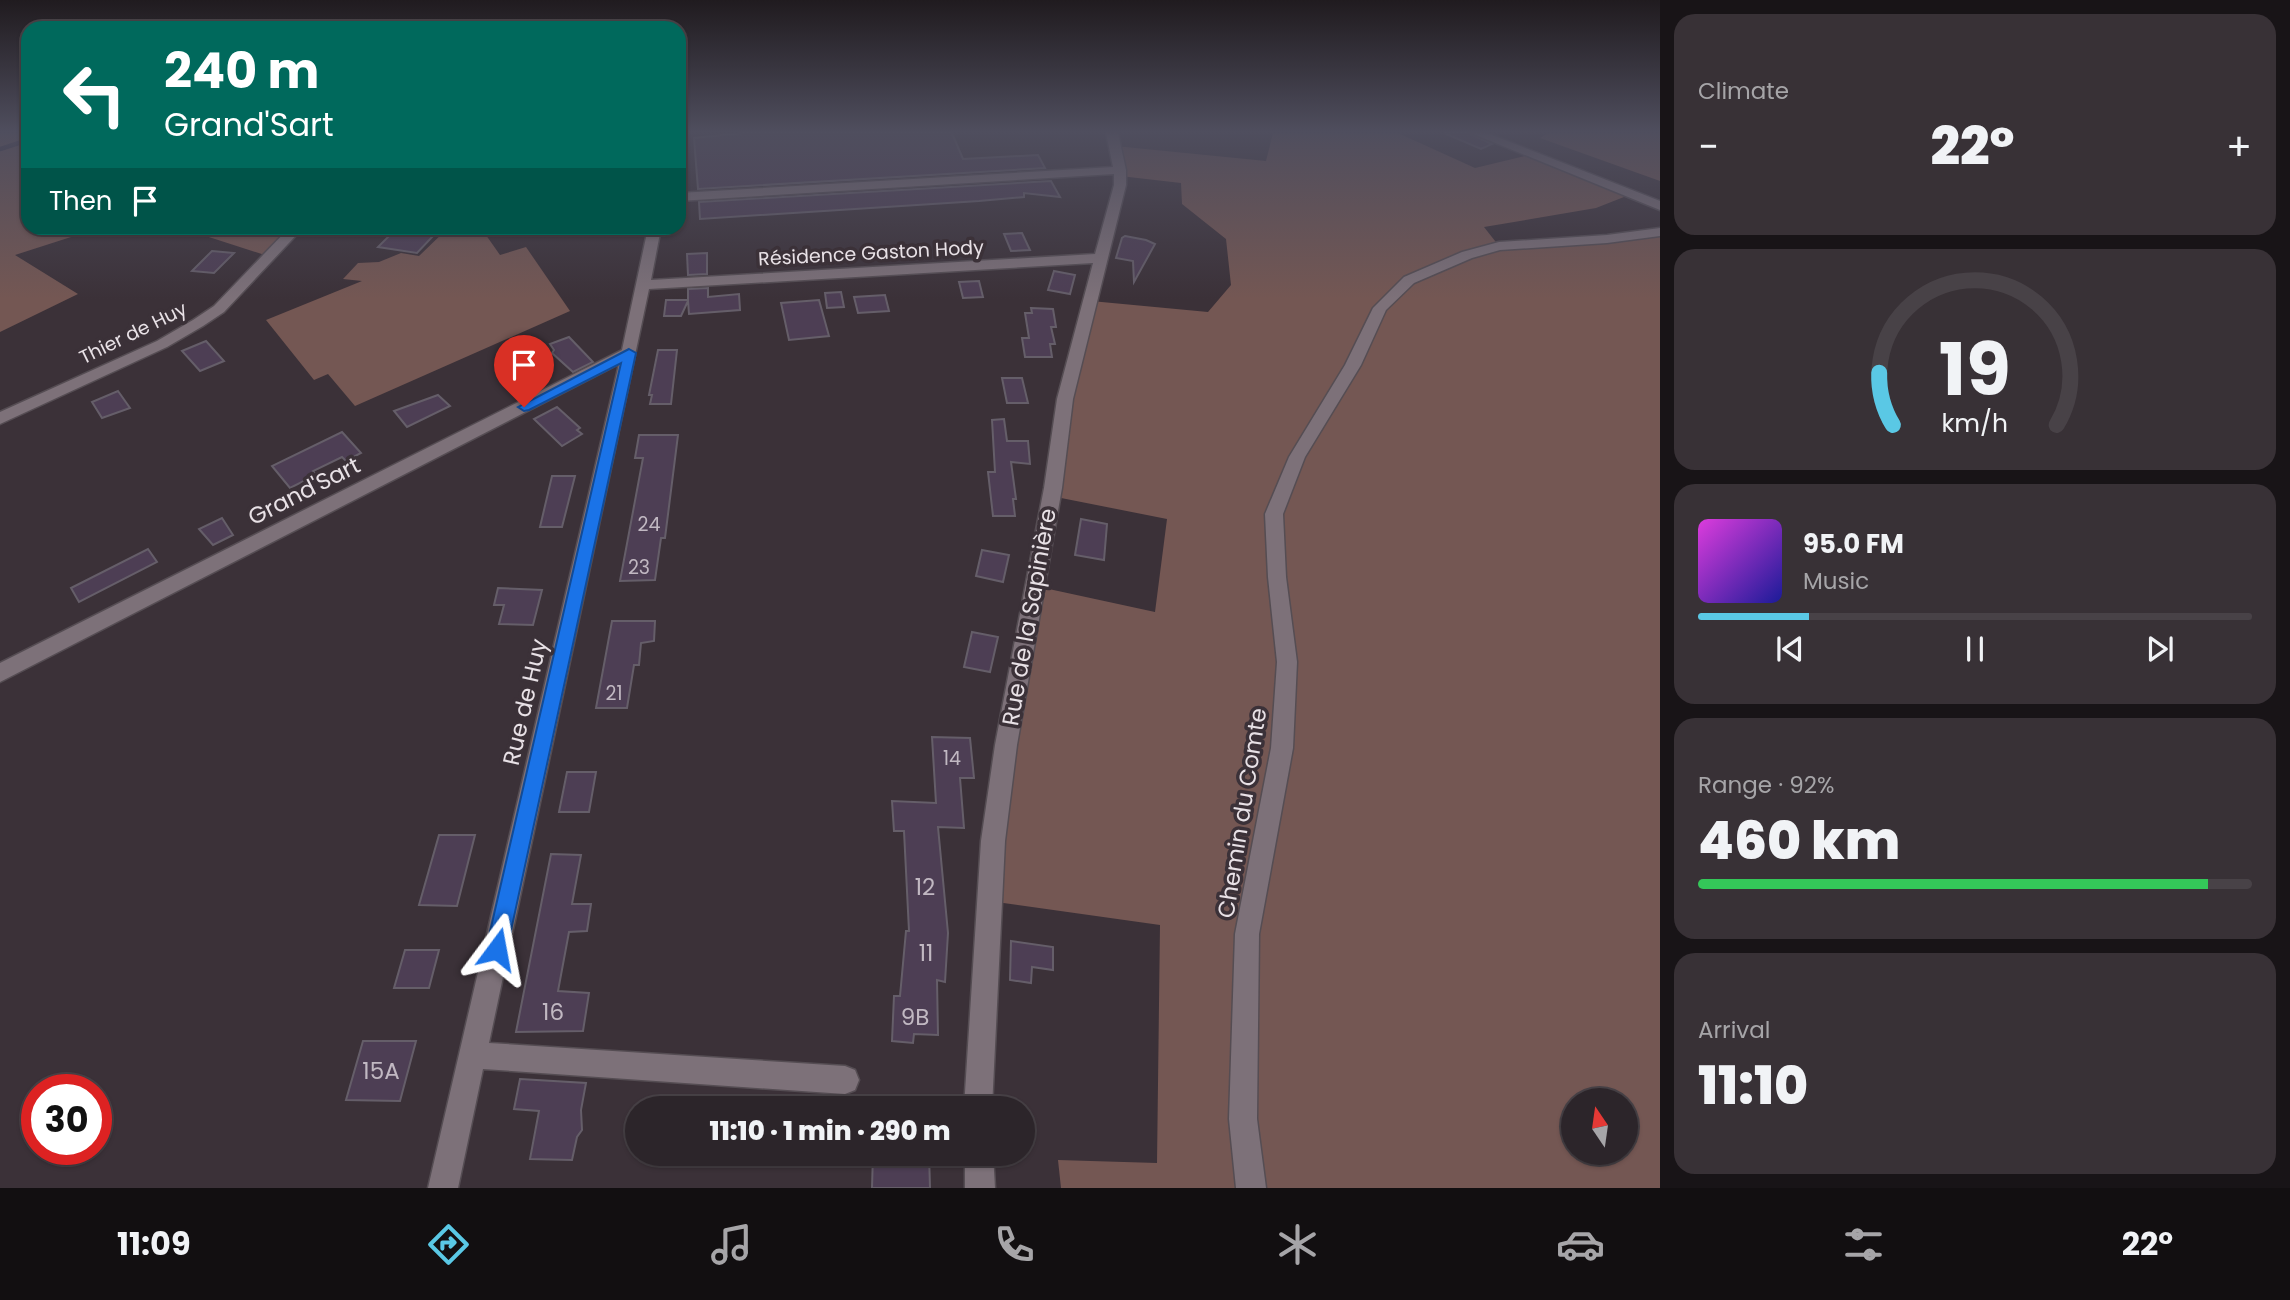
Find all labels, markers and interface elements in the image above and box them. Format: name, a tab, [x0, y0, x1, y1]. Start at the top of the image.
text: 240 m	[164, 37, 319, 105]
icon: left	[49, 49, 140, 140]
text: Climate	[1698, 75, 1789, 107]
text: Grand'Sart	[164, 102, 334, 147]
text: 22°	[1930, 110, 2015, 183]
text: −	[1698, 120, 1719, 173]
text: +	[2226, 120, 2252, 173]
icon: arrive	[126, 182, 164, 220]
text: Then	[49, 183, 112, 219]
street label: Résidence Gaston Hody	[758, 234, 985, 272]
street label: Thier de Huy	[75, 295, 192, 371]
text: 19	[1939, 320, 2011, 421]
pin	[494, 335, 554, 407]
icon: arrive	[505, 346, 543, 384]
text: km/h	[1942, 406, 2008, 441]
street label: Grand'Sart	[242, 449, 366, 533]
street label: Rue de la Sapinière	[994, 506, 1064, 728]
house number: 24	[638, 511, 660, 538]
text: 95.0 FM	[1803, 526, 1904, 562]
house number: 23	[628, 554, 650, 581]
text: Music	[1803, 565, 1869, 597]
icon: previous	[1771, 630, 1809, 668]
icon: pause	[1956, 630, 1994, 668]
icon: next	[2141, 630, 2179, 668]
street label: Rue de Huy	[495, 636, 555, 768]
house number: 21	[605, 680, 623, 707]
street label: Chemin du Comte	[1210, 706, 1274, 920]
house number: 14	[943, 745, 961, 772]
text: Range · 92%	[1698, 769, 1834, 801]
text: 460 km	[1698, 804, 1900, 877]
house number: 12	[915, 871, 935, 903]
position arrow	[460, 912, 534, 986]
house number: 11	[919, 937, 933, 969]
house number: 16	[542, 996, 564, 1028]
house number: 9B	[901, 1001, 929, 1033]
text: Arrival	[1698, 1014, 1770, 1046]
text: 11:10	[1698, 1049, 1808, 1122]
house number: 15A	[362, 1055, 400, 1087]
speed limit sign: 30	[21, 1074, 112, 1165]
north arrow	[1561, 1088, 1638, 1166]
map controls	[1561, 1088, 1638, 1165]
text: 11:10 · 1 min · 290 m	[710, 1113, 950, 1149]
icon: directions	[424, 1220, 473, 1269]
icon: music	[707, 1220, 756, 1269]
icon: phone	[990, 1220, 1039, 1269]
icon: climate	[1273, 1220, 1322, 1269]
icon: car	[1556, 1220, 1605, 1269]
icon: filters	[1839, 1220, 1888, 1269]
text: 11:09	[117, 1221, 191, 1266]
text: 22°	[2122, 1221, 2173, 1266]

